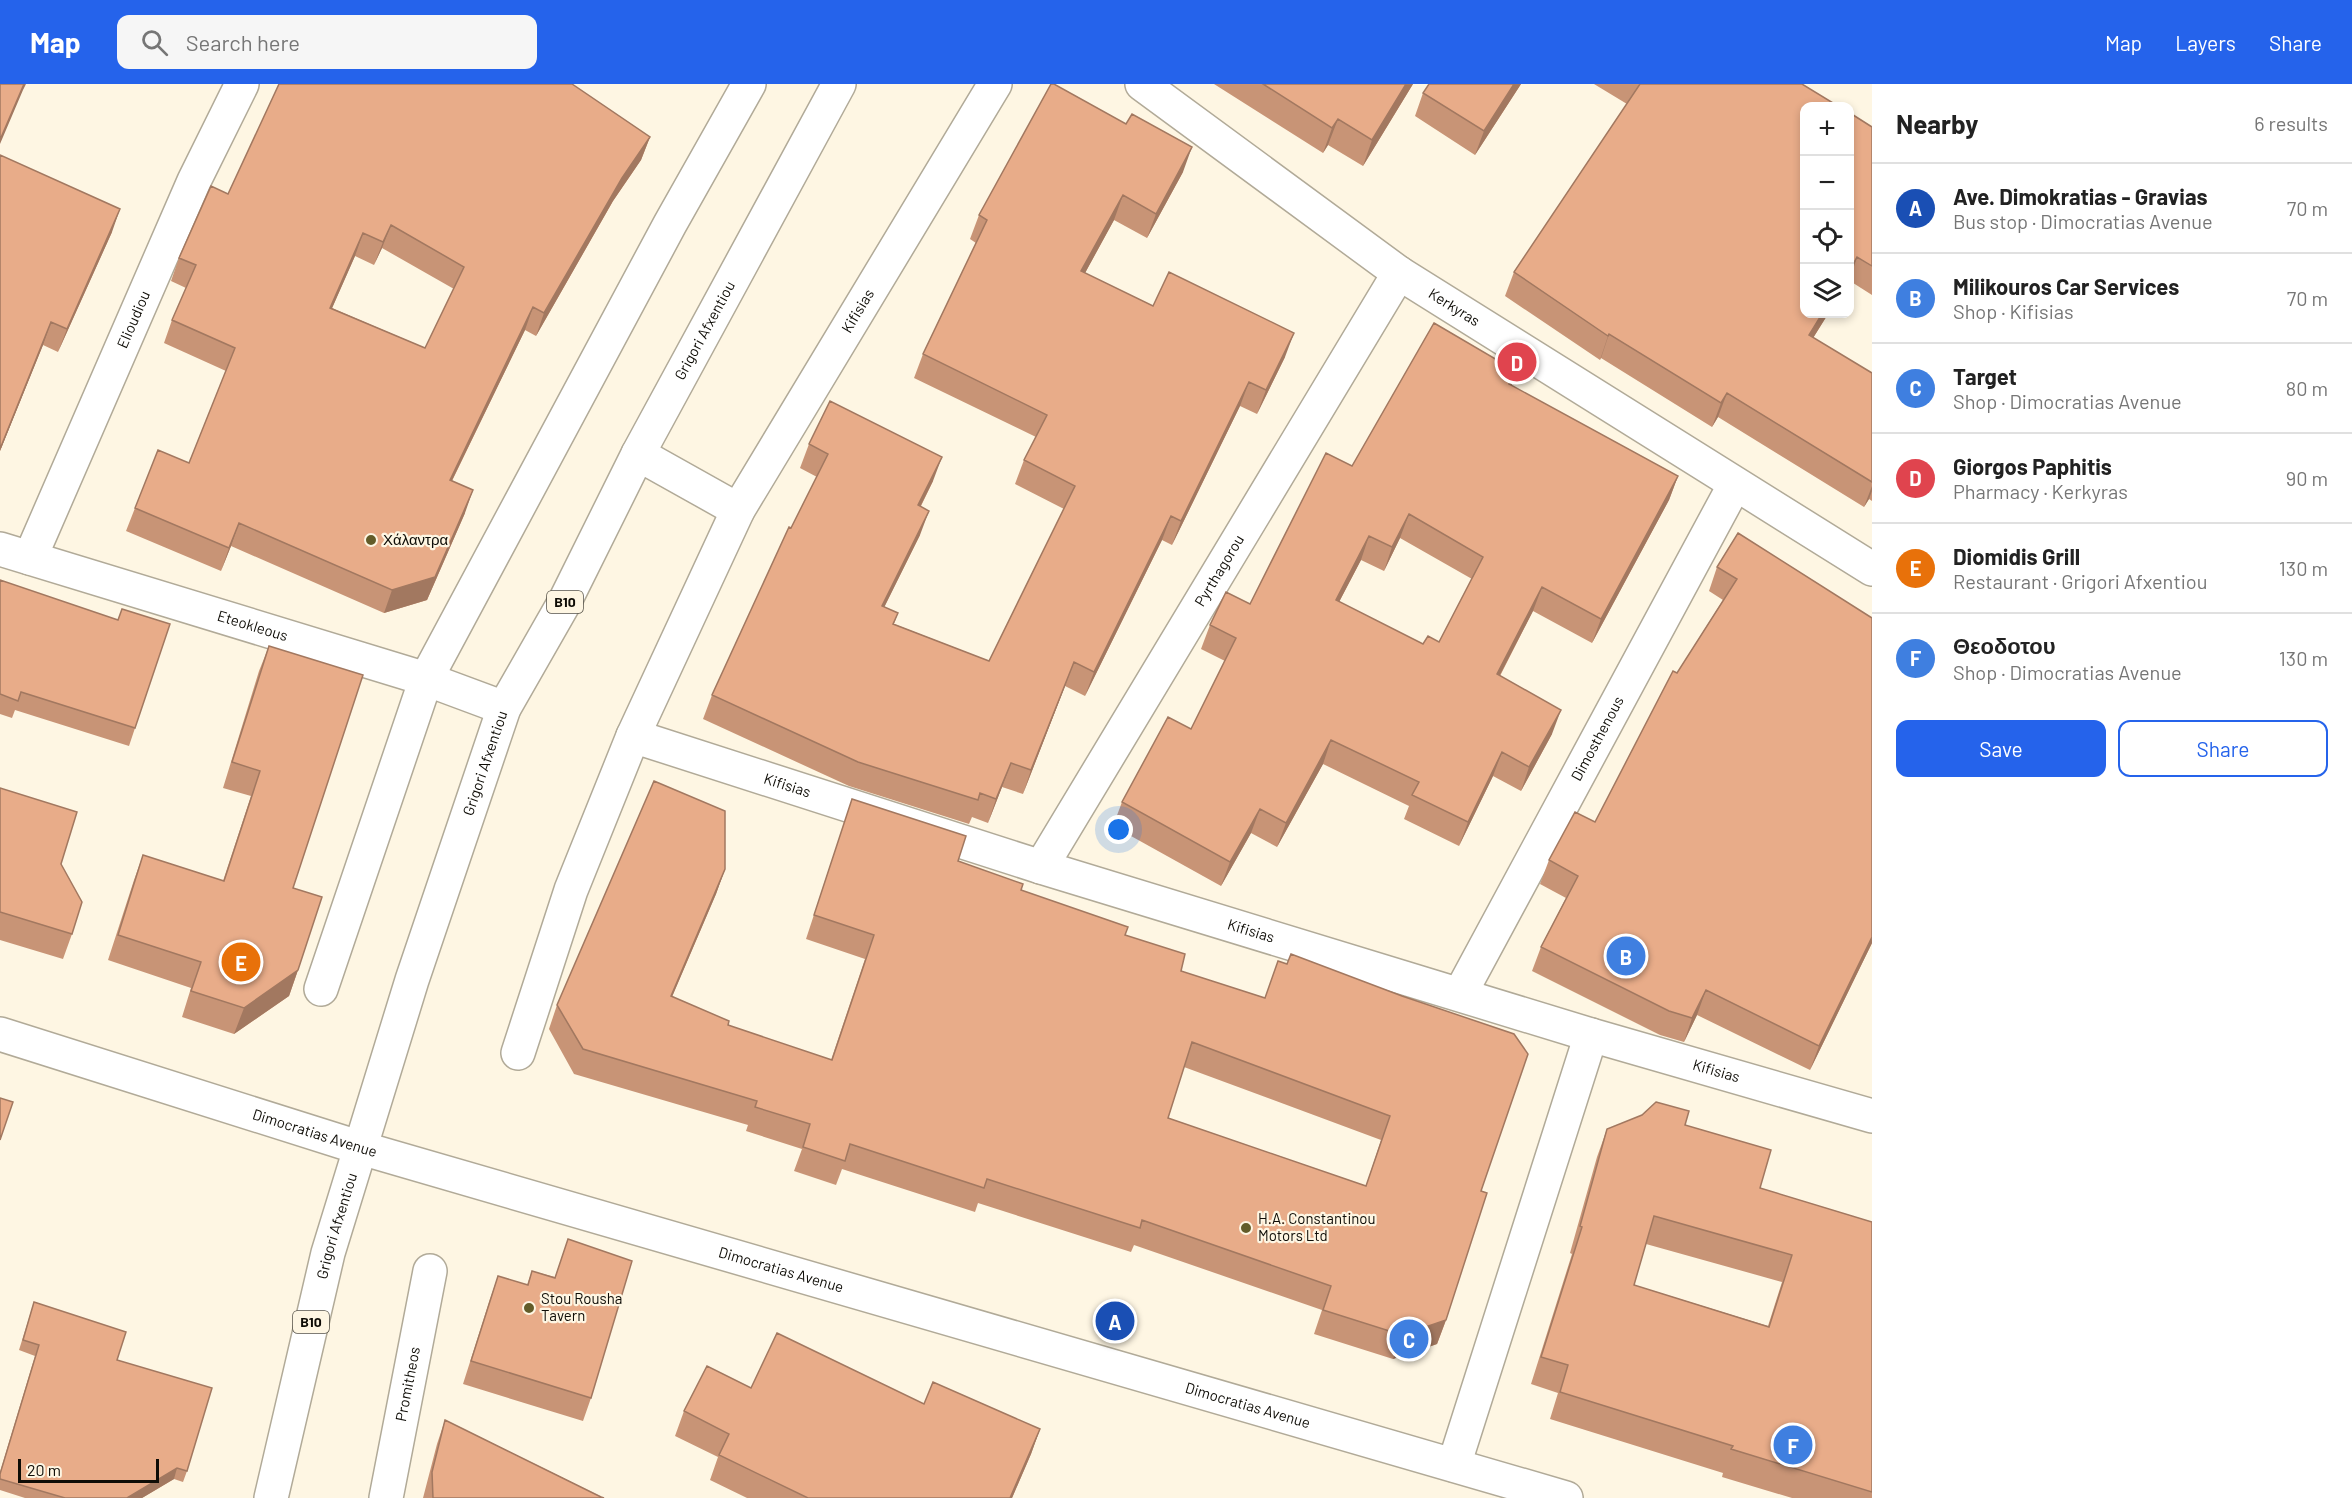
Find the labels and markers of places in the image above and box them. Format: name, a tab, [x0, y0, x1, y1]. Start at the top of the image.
pin: D	[1498, 340, 1537, 384]
place label: Χάλαντρα	[383, 530, 449, 548]
marker: Χάλαντρα	[364, 533, 378, 547]
pin: B	[1606, 934, 1646, 978]
pin: E	[222, 940, 260, 984]
place label: H.A. Constantinou Motors Ltd	[1258, 1209, 1376, 1244]
marker: H.A. Constantinou Motors Ltd	[1239, 1221, 1253, 1235]
place label: Stou Rousha Tavern	[541, 1289, 623, 1324]
pin: A	[1096, 1298, 1134, 1344]
marker: Stou Rousha Tavern	[522, 1301, 536, 1315]
pin: C	[1390, 1316, 1428, 1362]
pin: F	[1774, 1422, 1812, 1468]

